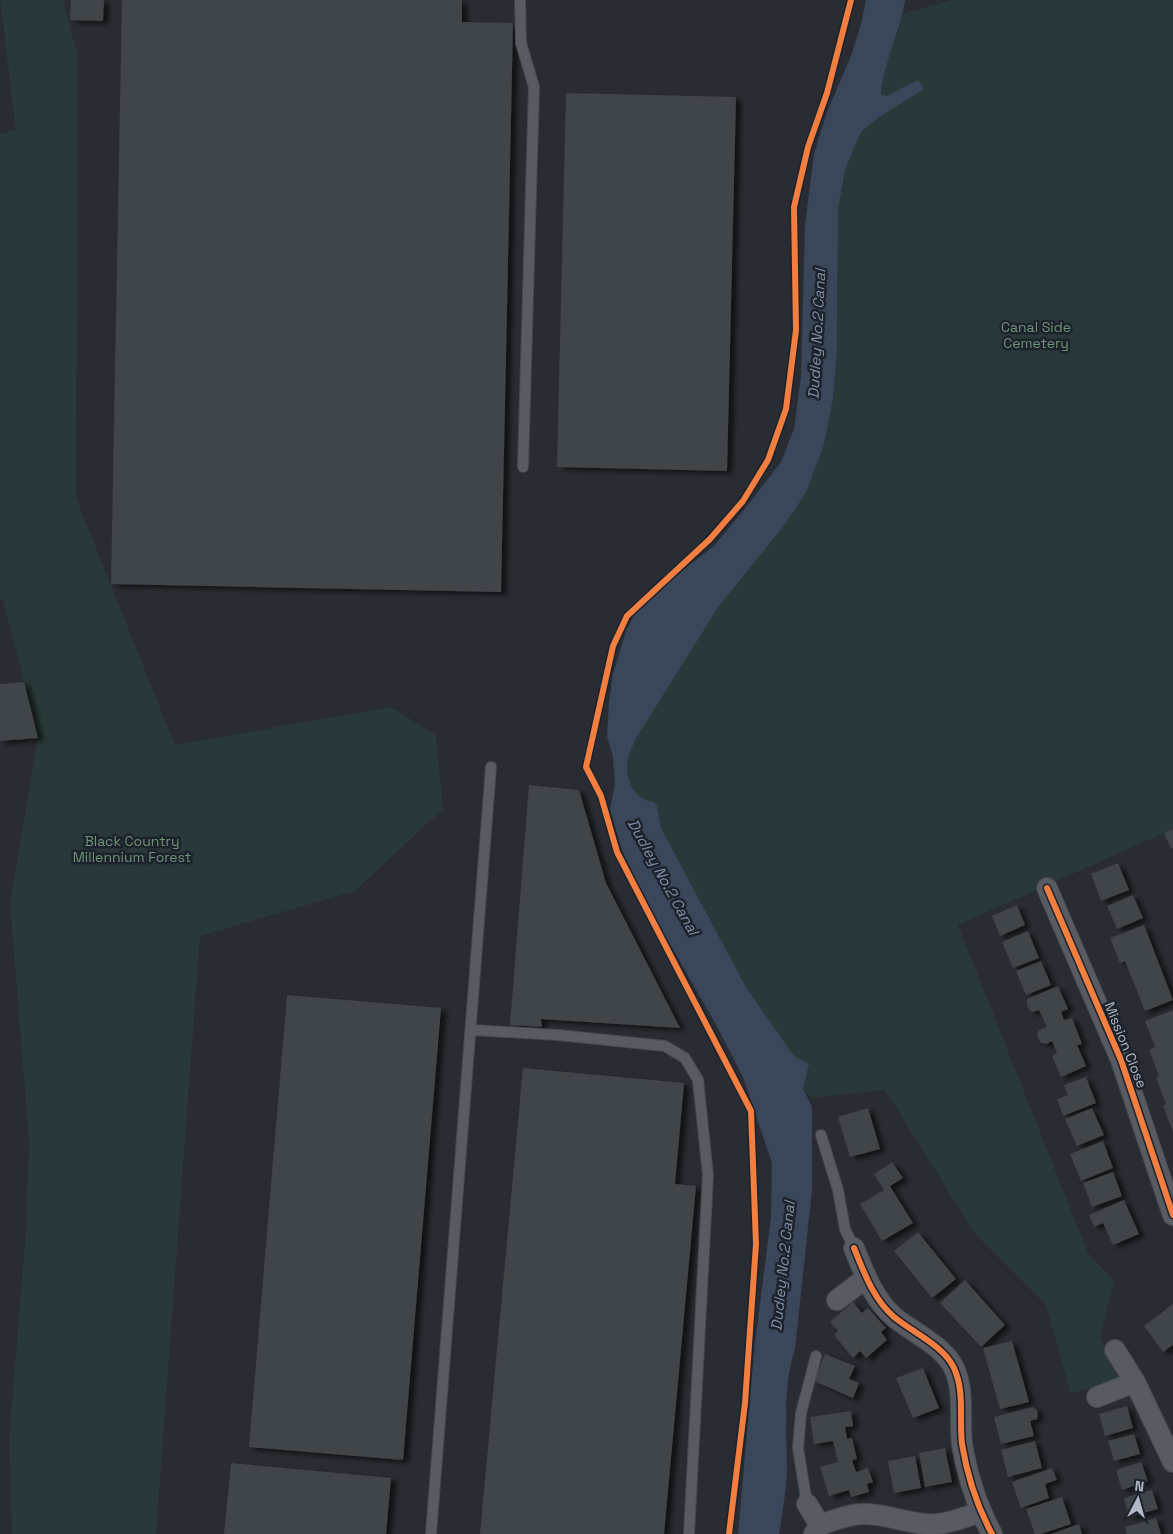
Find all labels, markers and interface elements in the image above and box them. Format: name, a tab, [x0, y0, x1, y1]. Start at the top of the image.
water label: Dudley No.2 Canal	[804, 266, 830, 399]
park label: Canal Side Cemetery	[1001, 318, 1071, 352]
water label: Dudley No.2 Canal	[624, 815, 704, 940]
park label: Black Country Millennium Forest	[73, 832, 191, 866]
street label: Mission Close	[1101, 999, 1151, 1091]
water label: Dudley No.2 Canal	[766, 1198, 799, 1332]
north arrow	[1113, 1474, 1163, 1524]
text: N	[1134, 1477, 1145, 1496]

